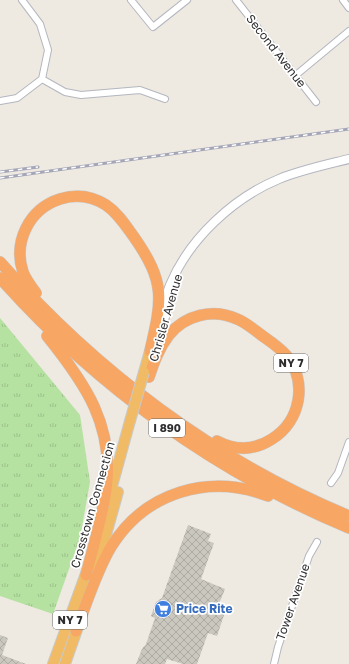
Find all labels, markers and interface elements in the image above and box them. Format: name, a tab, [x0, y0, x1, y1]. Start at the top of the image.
street label: Second Avenue	[243, 11, 310, 90]
street label: Chrisler Avenue	[146, 272, 185, 363]
road number: NY 7	[274, 354, 308, 372]
road number: I 890	[149, 419, 185, 437]
street label: Crosstown Connection	[67, 440, 118, 570]
street label: Tower Avenue	[272, 562, 313, 642]
supermarket icon: Price Rite	[153, 599, 173, 619]
place label: Price Rite	[176, 601, 233, 616]
road number: NY 7	[53, 611, 87, 629]

